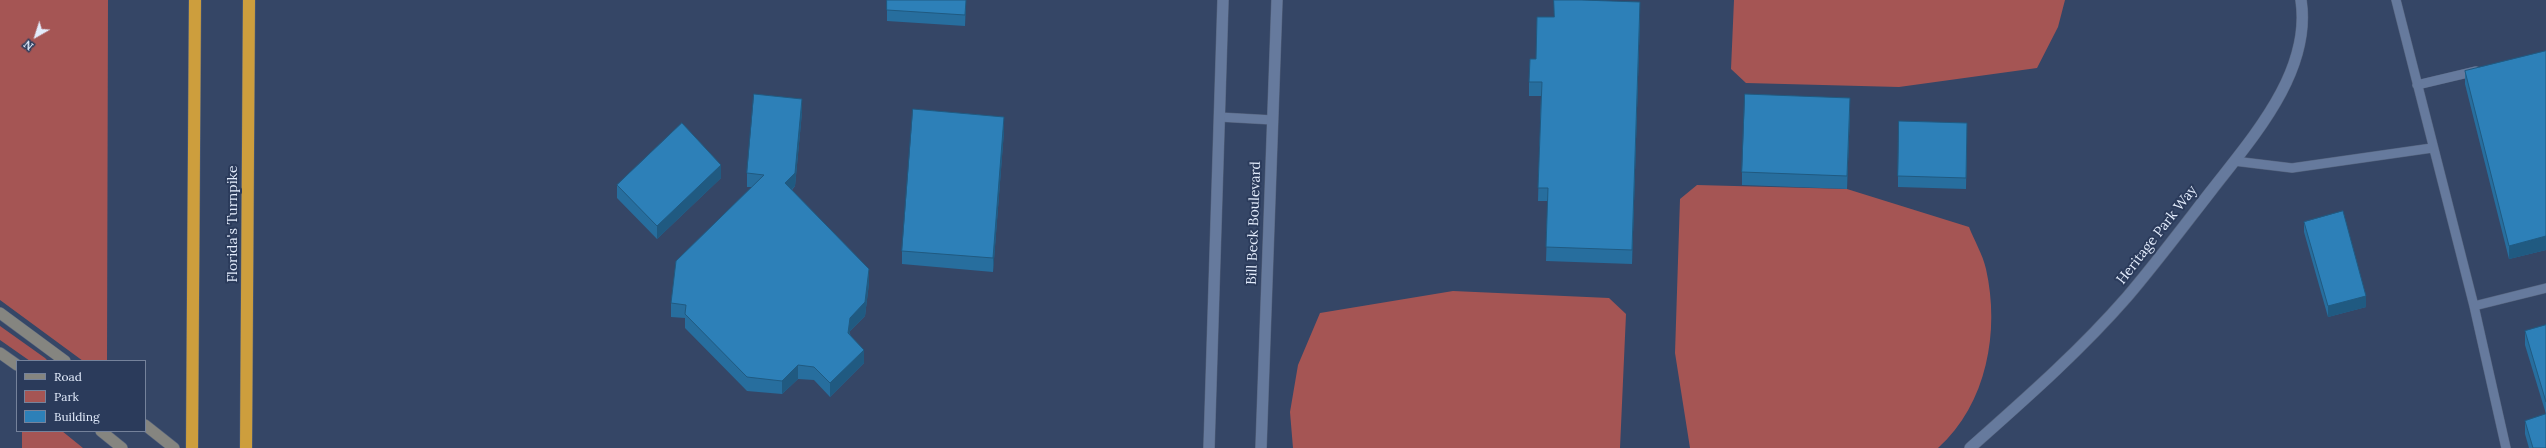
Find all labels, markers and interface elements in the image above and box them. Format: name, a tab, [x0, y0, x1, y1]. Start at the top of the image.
north arrow	[16, 16, 56, 56]
text: N	[21, 37, 36, 53]
street label: Bill Beck Boulevard	[1243, 161, 1265, 285]
street label: Florida's Turnpike	[225, 165, 241, 283]
street label: Heritage Park Way	[2113, 182, 2201, 288]
legend	[16, 360, 146, 432]
text: Road	[54, 369, 82, 384]
text: Park	[54, 389, 79, 404]
text: Building	[54, 409, 100, 424]

